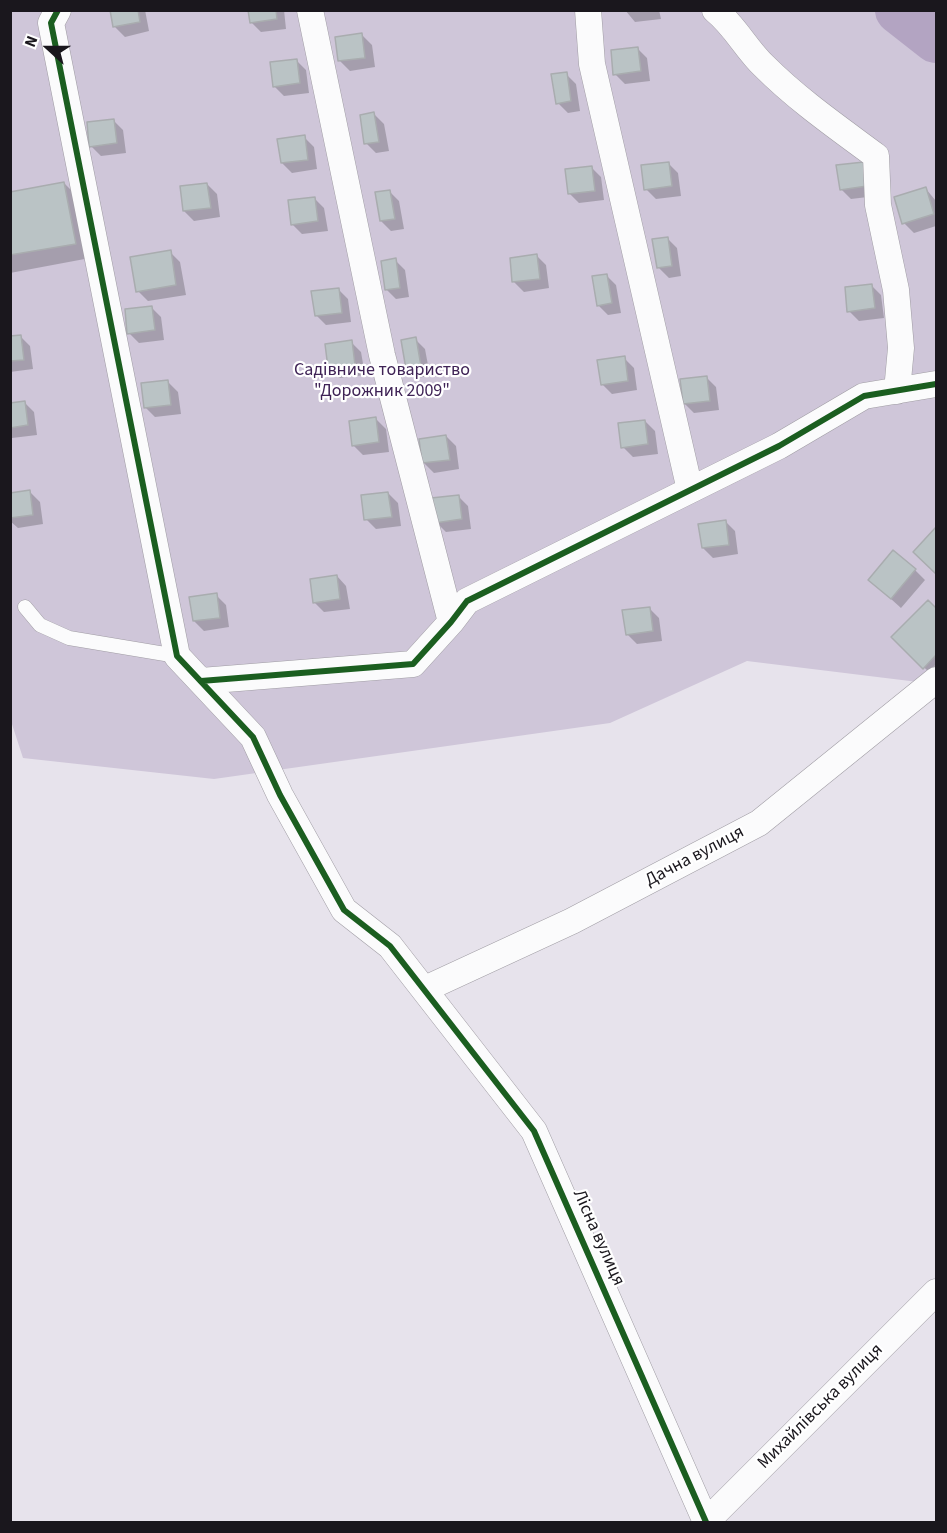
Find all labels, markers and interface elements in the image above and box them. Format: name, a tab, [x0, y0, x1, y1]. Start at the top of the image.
north arrow	[18, 18, 78, 78]
text: N	[19, 33, 43, 50]
park label: Садівниче товариство "Дорожник 2009"	[294, 360, 470, 403]
street label: Дачна вулиця	[642, 822, 748, 892]
street label: Лісна вулиця	[567, 1186, 629, 1290]
street label: Михайлівська вулиця	[754, 1340, 888, 1474]

